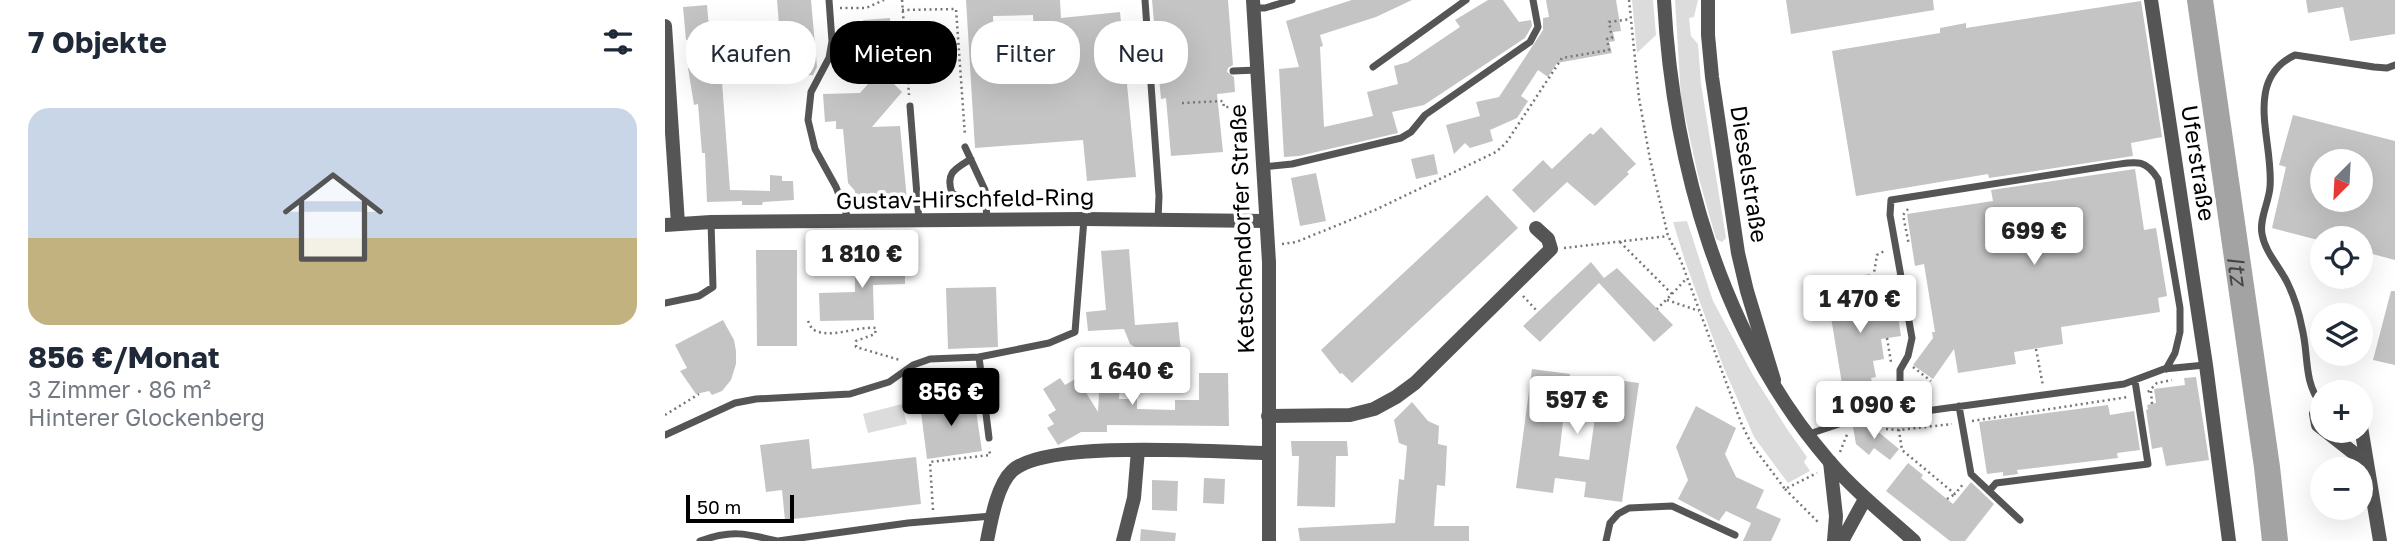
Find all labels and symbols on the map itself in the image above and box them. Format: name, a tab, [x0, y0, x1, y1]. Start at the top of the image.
street label: Uferstraße	[2176, 103, 2222, 223]
street label: Ketschendorfer Straße	[1223, 104, 1259, 354]
street label: Dieselstraße	[1725, 104, 1775, 244]
north arrow	[2310, 149, 2373, 212]
street label: Gustav-Hirschfeld-Ring	[836, 182, 1094, 214]
pin: 699 €	[1985, 208, 2083, 267]
pin: 1 810 €	[797, 230, 927, 290]
water label: Itz	[2222, 253, 2256, 290]
pin: 1 470 €	[1795, 276, 1925, 335]
pin: 1 640 €	[1067, 348, 1197, 407]
pin: 856 €	[902, 368, 1000, 428]
pin: 597 €	[1528, 376, 1626, 436]
pin: 1 090 €	[1809, 382, 1939, 441]
scale bar	[686, 492, 795, 524]

